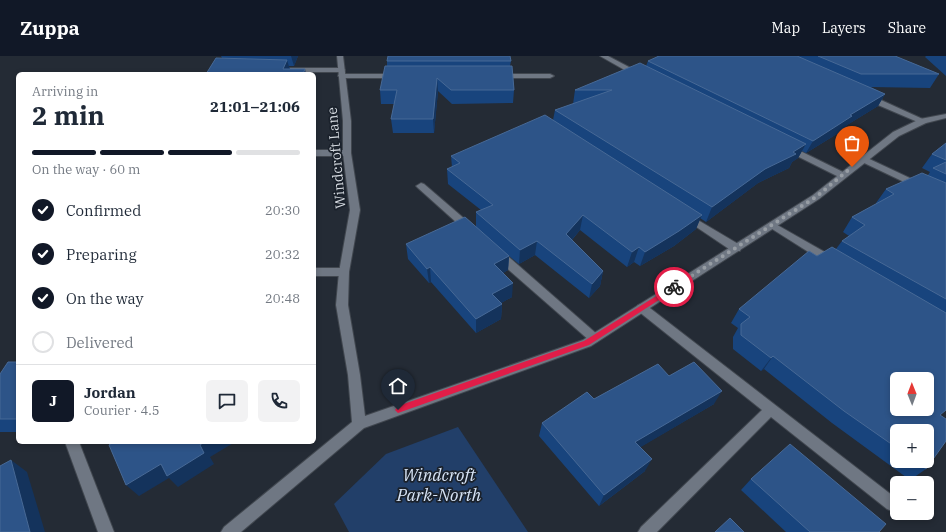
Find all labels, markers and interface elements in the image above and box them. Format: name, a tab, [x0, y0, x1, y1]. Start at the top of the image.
text: Zuppa	[20, 16, 80, 40]
text: Map	[772, 19, 800, 37]
text: Layers	[822, 19, 866, 37]
text: Share	[888, 19, 926, 37]
text: Arriving in	[32, 83, 98, 100]
text: 21:01–21:06	[210, 97, 300, 116]
text: 2 min	[32, 98, 105, 132]
street label: Windcroft Lane	[323, 106, 349, 210]
pin	[835, 126, 869, 167]
icon: bag	[841, 132, 863, 154]
text: On the way · 60 m	[32, 161, 140, 178]
icon: check	[32, 199, 54, 221]
text: Confirmed	[66, 201, 141, 220]
text: 20:30	[265, 202, 300, 219]
icon: check	[32, 243, 54, 265]
text: Preparing	[66, 245, 137, 264]
text: 20:32	[265, 246, 300, 263]
courier	[654, 267, 694, 307]
icon: bike	[663, 276, 685, 298]
icon: check	[32, 287, 54, 309]
text: On the way	[66, 289, 144, 308]
text: 20:48	[265, 290, 300, 307]
text: Delivered	[66, 333, 134, 352]
pin	[381, 369, 415, 410]
north arrow	[890, 372, 934, 416]
map controls	[890, 372, 934, 520]
icon: home	[387, 375, 409, 397]
button: chat	[206, 380, 248, 422]
button: phone	[258, 380, 300, 422]
text: Jordan	[84, 383, 136, 402]
text: J	[49, 391, 57, 410]
text: Courier · 4.5	[84, 402, 160, 419]
button: +	[890, 424, 934, 468]
park label: Windcroft Park-North	[396, 464, 482, 506]
button: −	[890, 476, 934, 520]

